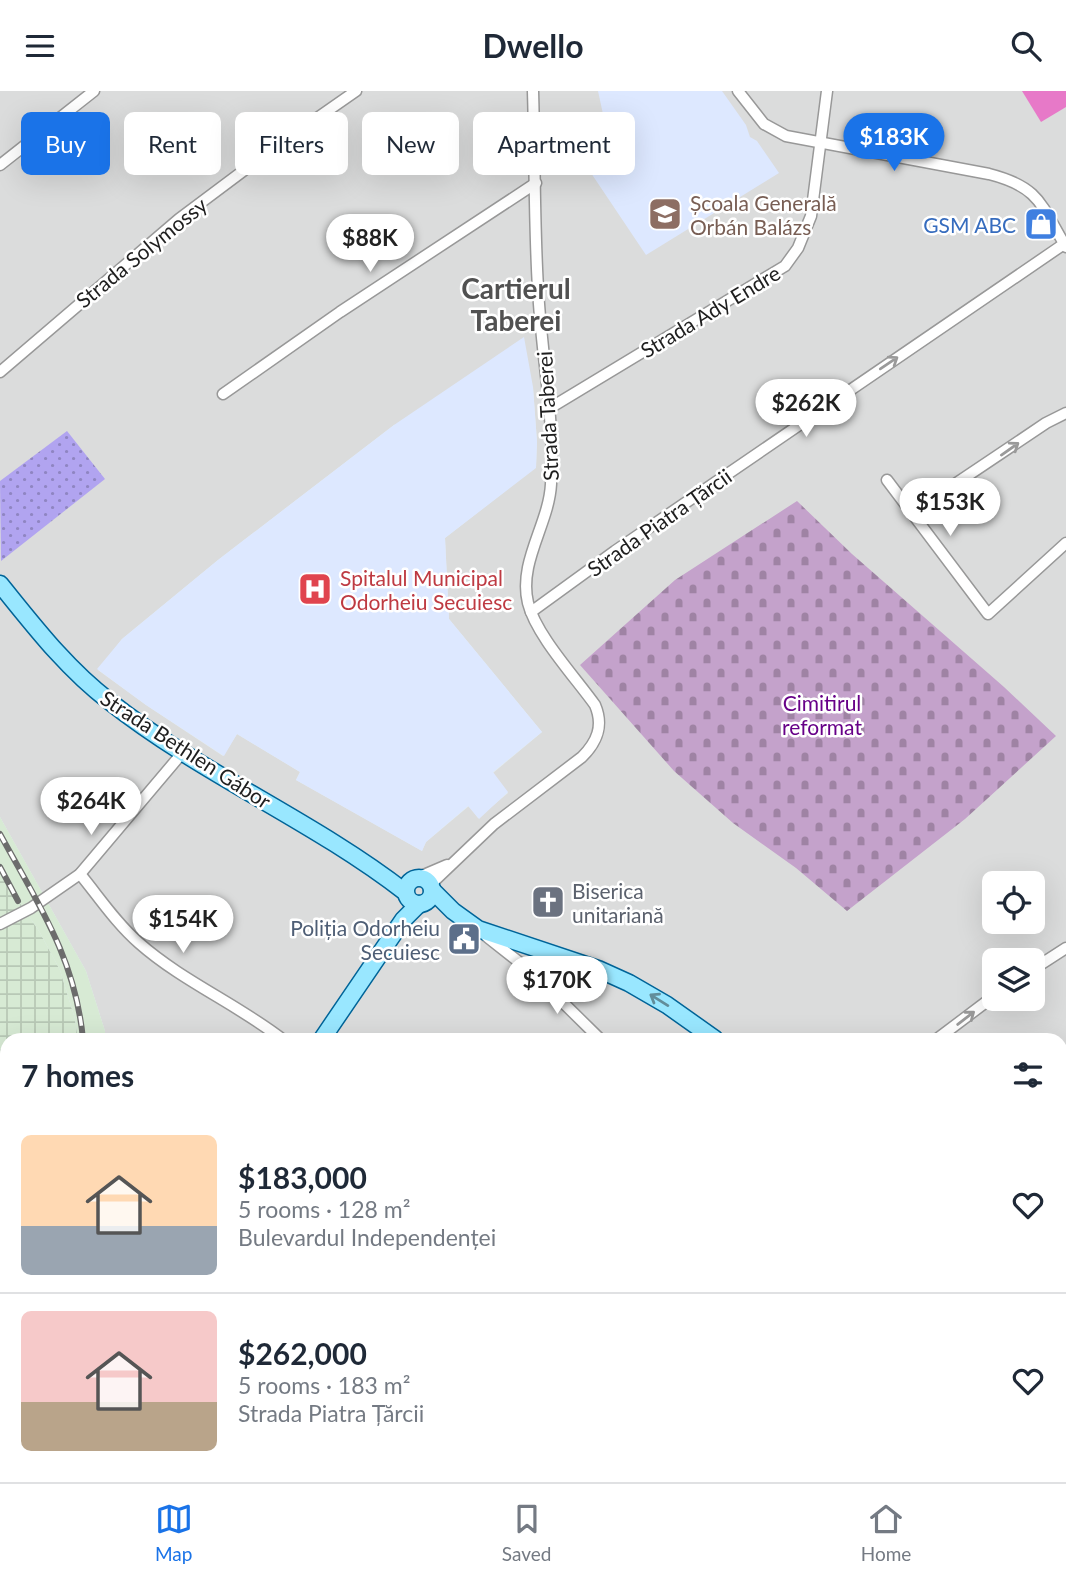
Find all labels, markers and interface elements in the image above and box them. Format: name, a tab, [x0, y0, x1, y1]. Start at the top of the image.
text: Dwello	[482, 26, 584, 65]
icon: menu	[21, 27, 59, 65]
icon: search	[1007, 27, 1045, 65]
chip: Buy	[21, 112, 110, 175]
chip: Rent	[124, 112, 221, 175]
chip: Filters	[235, 112, 348, 175]
chip: New	[362, 112, 459, 175]
chip: Apartment	[473, 112, 635, 175]
pin: $183K	[845, 113, 943, 173]
text: $183K	[859, 122, 929, 150]
place label: Școala Generală Orbán Balázs	[690, 190, 837, 239]
street label: Strada Solymossy	[71, 192, 212, 312]
school or university icon: Școala Generală Orbán Balázs	[646, 195, 684, 233]
shop icon: GSM ABC	[1022, 205, 1060, 243]
place label: GSM ABC	[923, 212, 1016, 237]
pin: $88K	[329, 215, 411, 274]
text: $88K	[342, 223, 398, 251]
street label: Strada Ady Endre	[636, 260, 784, 362]
district label: Cartierul Taberei	[461, 271, 571, 337]
street label: Strada Taberei	[531, 350, 563, 482]
one-way arrow	[879, 356, 898, 370]
pin: $262K	[757, 379, 855, 439]
text: $262K	[771, 388, 841, 416]
one-way arrow	[999, 442, 1019, 456]
street label: Strada Piatra Țărcii	[582, 463, 736, 581]
pin: $153K	[901, 479, 999, 538]
text: $153K	[915, 487, 985, 515]
place label: Spitalul Municipal Odorheiu Secuiesc	[340, 565, 512, 614]
hospital icon: Spitalul Municipal Odorheiu Secuiesc	[296, 570, 334, 608]
street label: Strada Bethlen Gábor	[96, 685, 276, 814]
park label: Cimitirul reformat	[782, 690, 862, 739]
pin: $264K	[42, 777, 140, 837]
text: $264K	[56, 786, 126, 814]
map controls	[982, 871, 1045, 1011]
button: locate	[982, 871, 1045, 934]
place label: Biserica unitariană	[572, 878, 664, 927]
church icon: Biserica unitariană	[529, 883, 567, 921]
pin: $154K	[134, 895, 232, 955]
text: $154K	[148, 904, 218, 932]
place label: Poliția Odorheiu Secuiesc	[290, 915, 440, 964]
public building icon: Poliția Odorheiu Secuiesc	[445, 920, 483, 958]
button: layers	[982, 948, 1045, 1011]
pin: $170K	[508, 957, 606, 1016]
text: $170K	[522, 965, 592, 993]
one-way arrow	[650, 993, 670, 1007]
one-way arrow	[956, 1010, 974, 1025]
icon: filters	[1009, 1056, 1047, 1094]
text: 7 homes	[21, 1057, 134, 1093]
text: $183,000	[238, 1159, 367, 1195]
icon: home	[77, 1163, 161, 1247]
icon: heart	[1009, 1186, 1047, 1224]
text: 5 rooms · 128 m²	[238, 1195, 410, 1223]
text: Bulevardul Independenței	[238, 1223, 496, 1251]
text: $262,000	[238, 1335, 367, 1371]
icon: home	[77, 1339, 161, 1423]
icon: heart	[1009, 1362, 1047, 1400]
text: 5 rooms · 183 m²	[238, 1371, 410, 1399]
text: Strada Piatra Țărcii	[238, 1399, 424, 1427]
tab: Map	[155, 1500, 193, 1565]
tab: Saved	[502, 1500, 551, 1565]
tab: Home	[861, 1500, 911, 1565]

